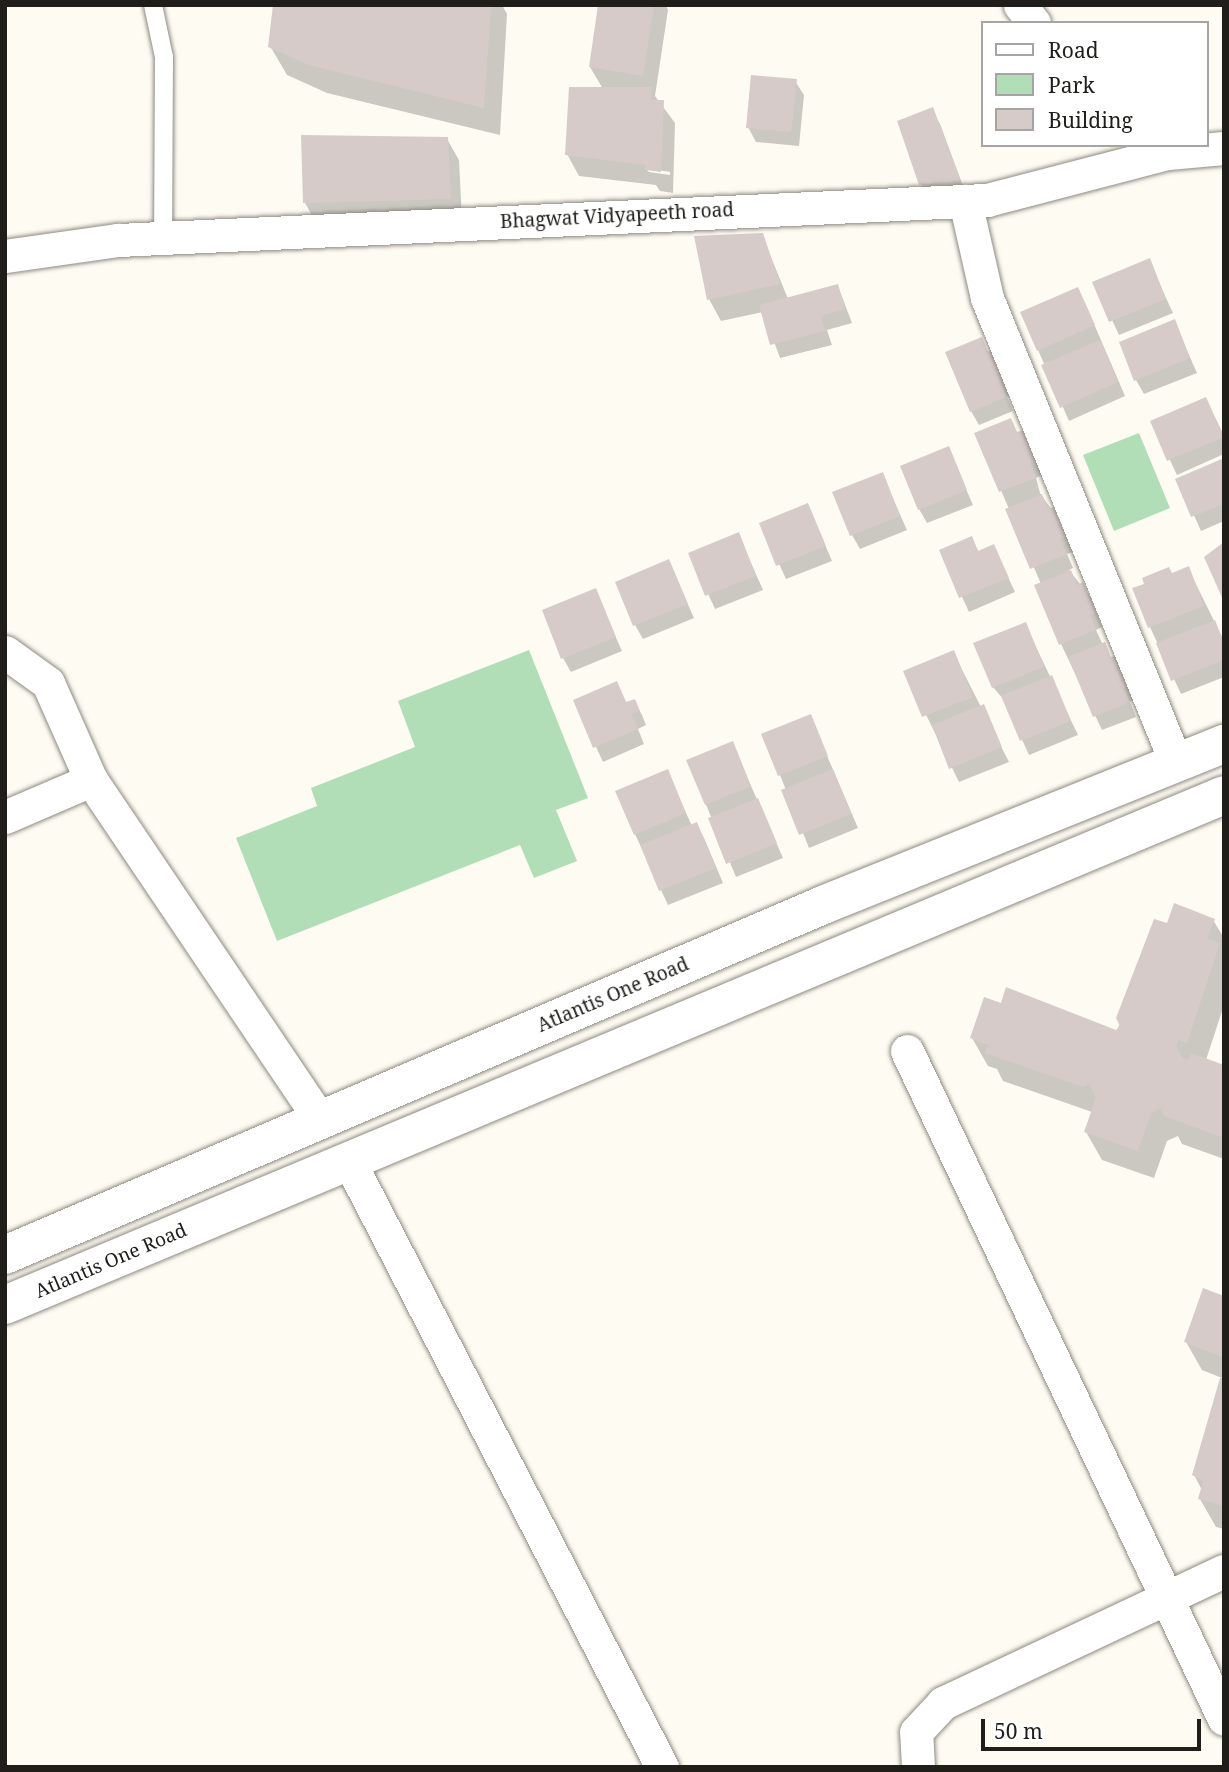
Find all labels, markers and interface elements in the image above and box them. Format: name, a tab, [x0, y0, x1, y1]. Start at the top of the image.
legend	[981, 21, 1208, 147]
text: Road	[1048, 36, 1099, 64]
text: Park	[1048, 71, 1095, 99]
text: Building	[1048, 106, 1133, 134]
street label: Bhagwat Vidyapeeth road	[500, 198, 734, 234]
street label: Atlantis One Road	[534, 953, 692, 1037]
street label: Atlantis One Road	[32, 1219, 190, 1303]
scale bar	[984, 1706, 1204, 1750]
text: 50 m	[994, 1717, 1043, 1745]

